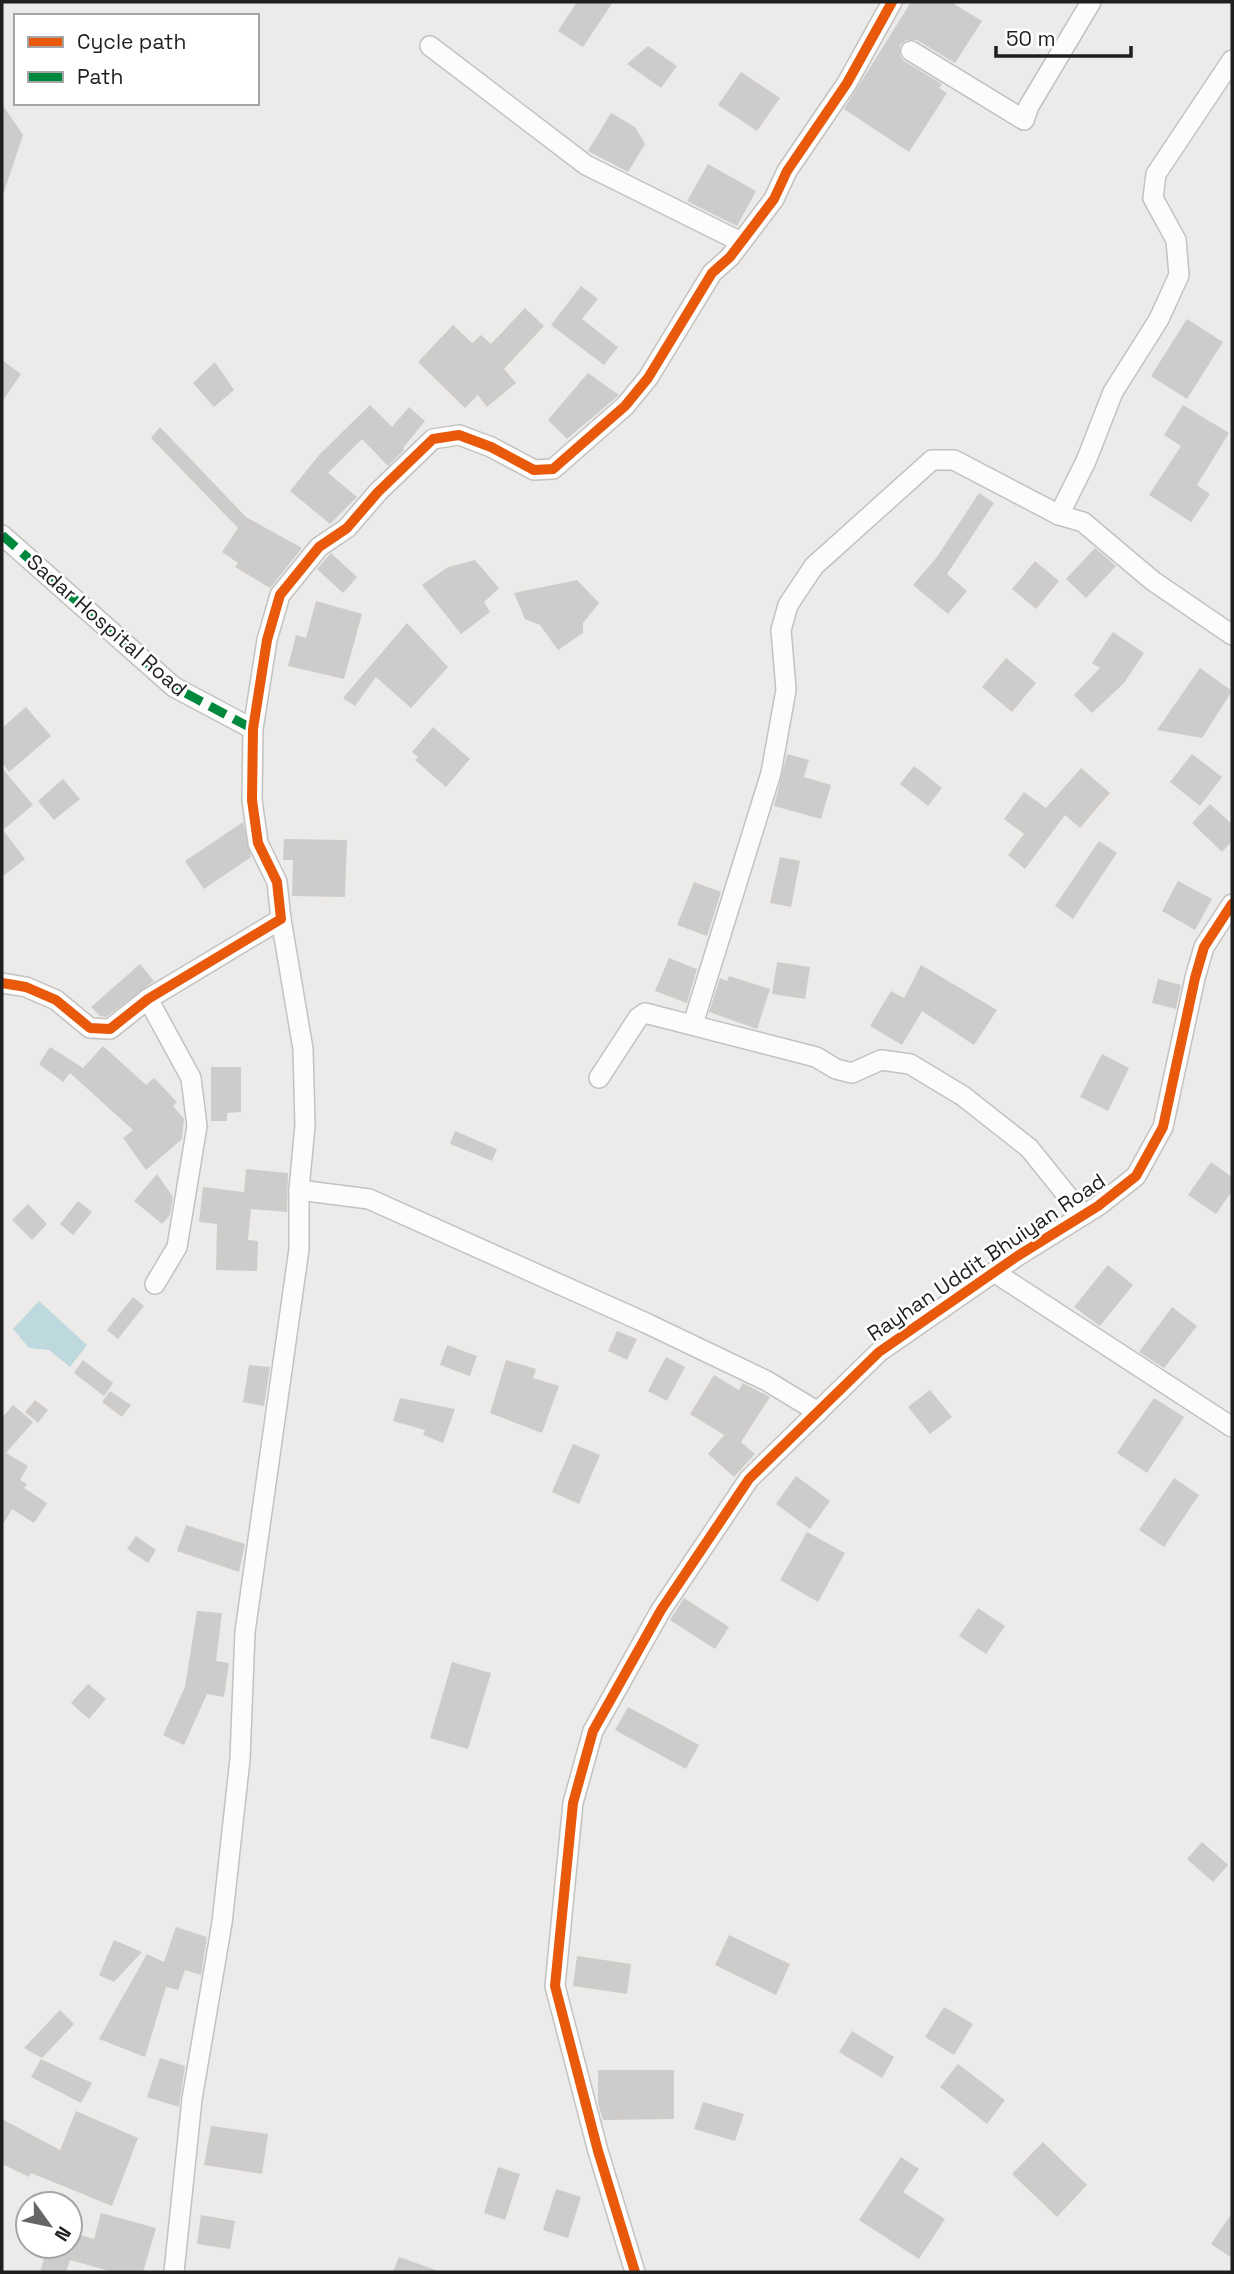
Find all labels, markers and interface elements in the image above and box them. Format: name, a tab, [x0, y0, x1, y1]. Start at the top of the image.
legend	[14, 14, 259, 105]
scale bar	[996, 14, 1131, 58]
text: 50 m	[1006, 25, 1056, 52]
text: Cycle path	[77, 28, 186, 55]
text: Path	[77, 63, 123, 90]
street label: Sadar Hospital Road	[21, 548, 193, 702]
street label: Rayhan Uddit Bhuiyan Road	[862, 1167, 1110, 1347]
north arrow	[14, 2190, 84, 2260]
text: N	[49, 2222, 77, 2246]

